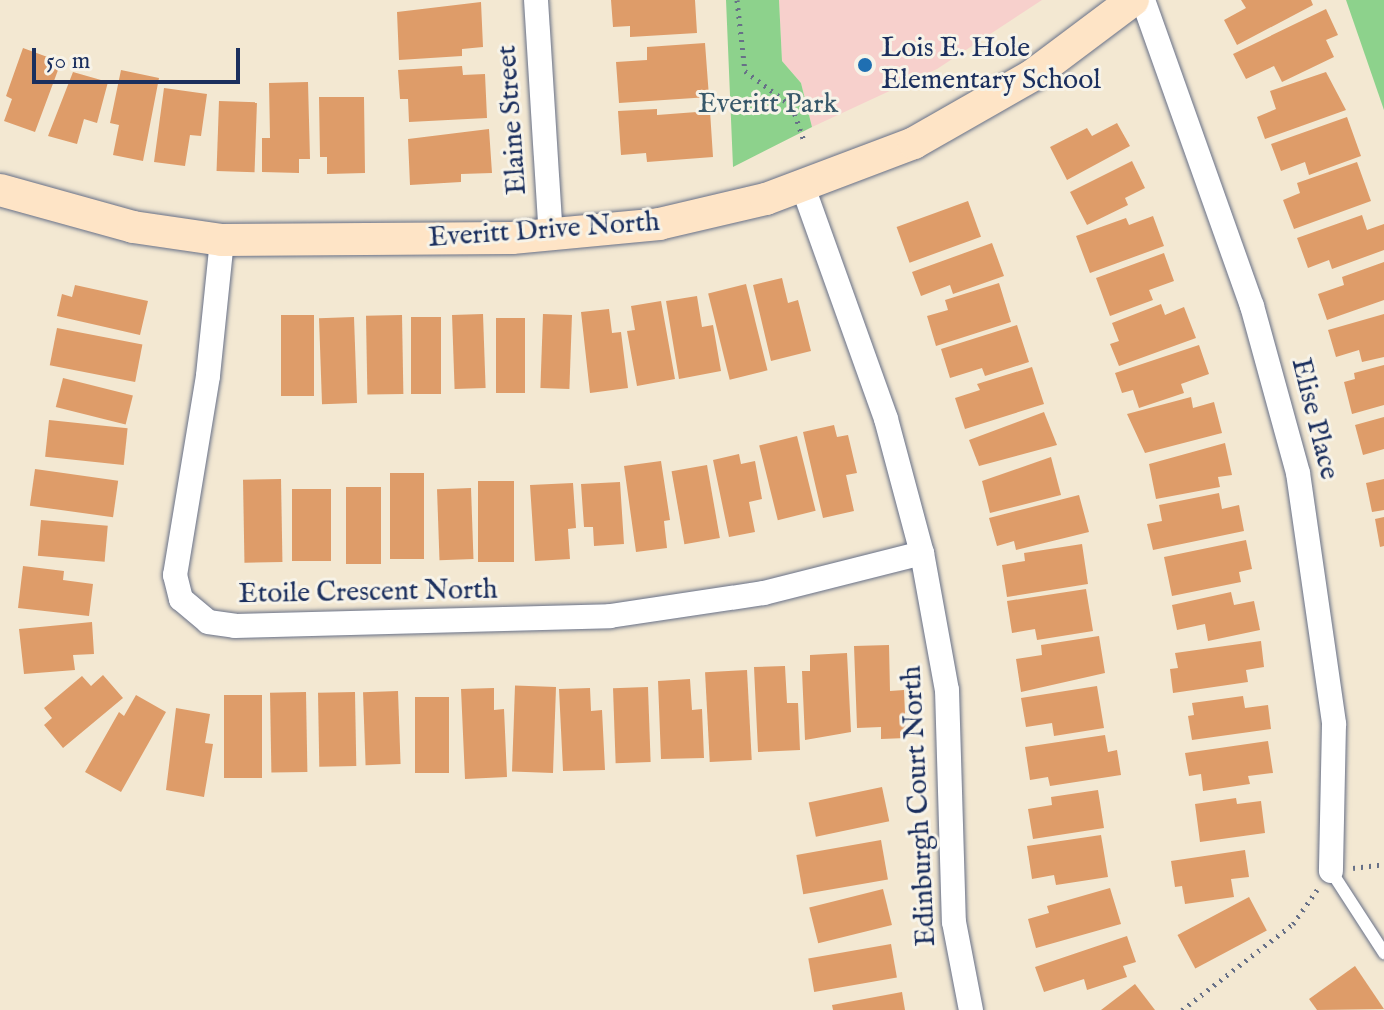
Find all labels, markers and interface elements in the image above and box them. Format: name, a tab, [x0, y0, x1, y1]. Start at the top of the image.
scale bar	[36, 32, 244, 82]
place label: Lois E. Hole Elementary School	[881, 32, 1101, 98]
street label: Elaine Street	[491, 44, 535, 196]
text: 50 m	[46, 46, 90, 77]
marker: Lois E. Hole Elementary School	[856, 56, 874, 74]
park label: Everitt Park	[698, 88, 838, 122]
street label: Everitt Drive North	[427, 206, 661, 256]
street label: Elise Place	[1283, 355, 1345, 483]
street label: Etoile Crescent North	[238, 574, 498, 612]
street label: Edinburgh Court North	[896, 665, 944, 947]

